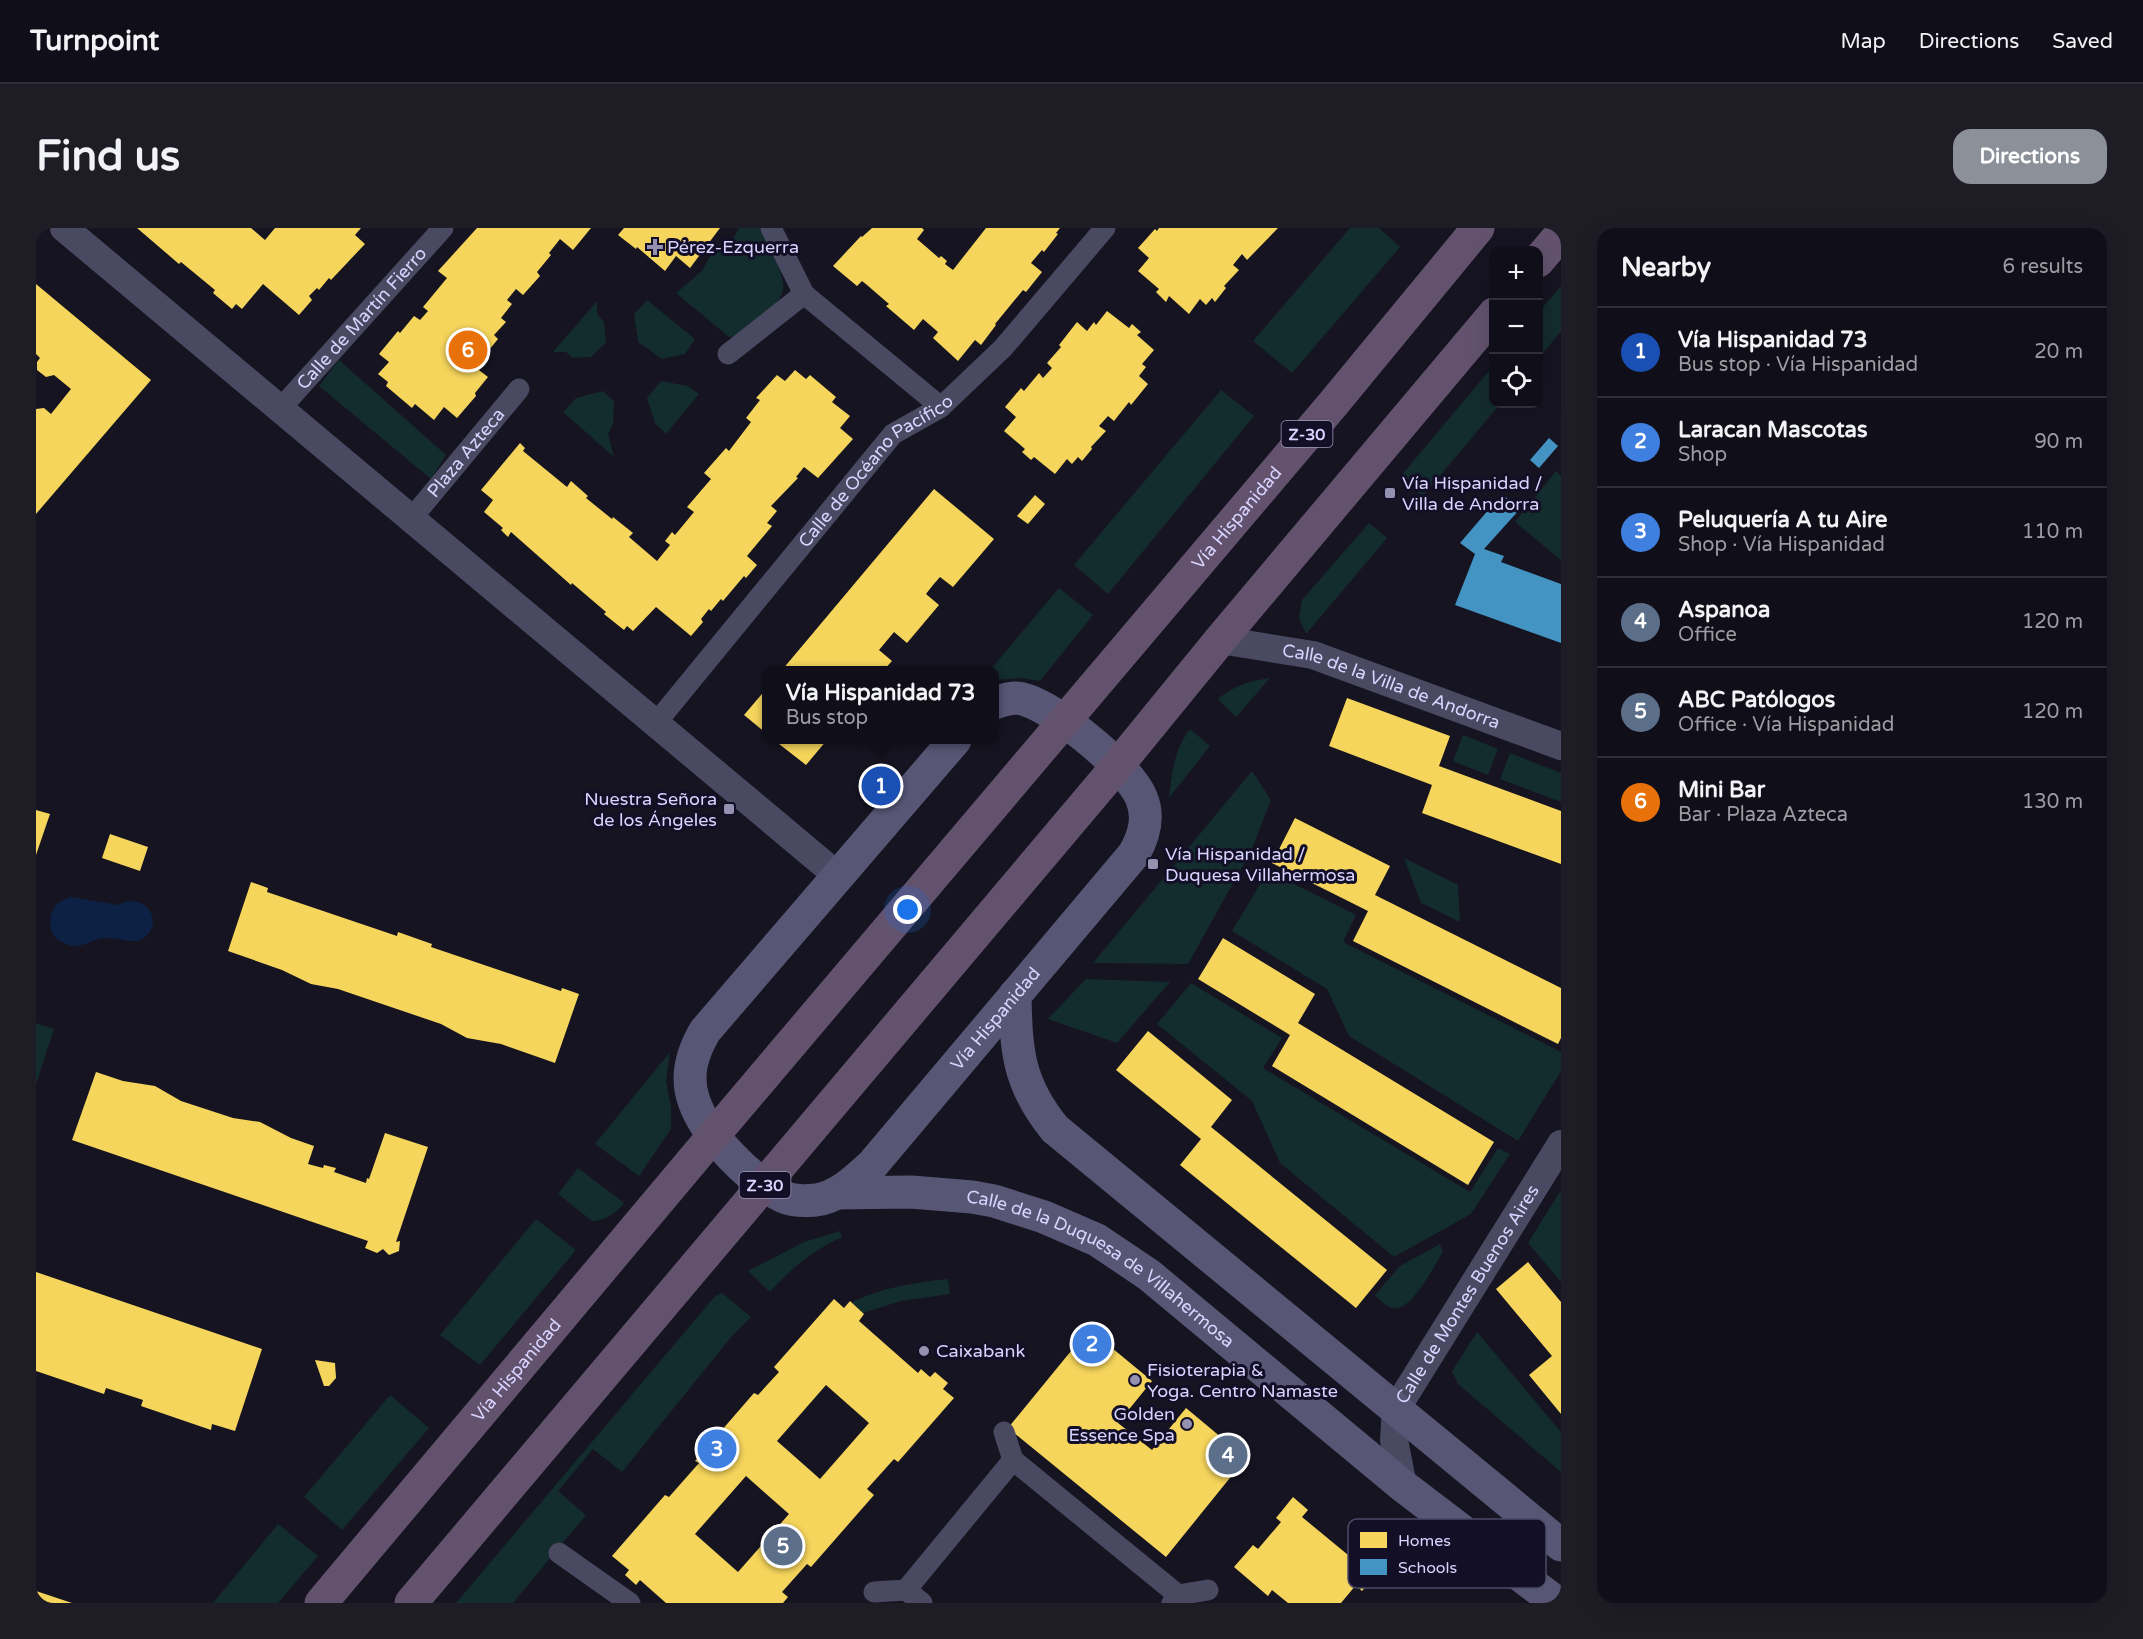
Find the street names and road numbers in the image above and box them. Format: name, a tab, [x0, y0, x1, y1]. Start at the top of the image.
street label: Calle de Martín Fierro	[292, 243, 431, 394]
street label: Calle de Océano Pacífico	[794, 390, 958, 552]
street label: Plaza Azteca	[423, 404, 509, 502]
road number: Z-30	[1282, 421, 1332, 447]
street label: Vía Hispanidad	[1187, 462, 1286, 574]
street label: Calle de la Villa de Andorra	[1281, 639, 1503, 734]
street label: Vía Hispanidad	[946, 963, 1045, 1075]
road number: Z-30	[740, 1172, 790, 1198]
street label: Calle de Montes Buenos Aires	[1391, 1181, 1544, 1408]
street label: Calle de la Duquesa de Villahermosa	[964, 1185, 1239, 1352]
street label: Vía Hispanidad	[467, 1314, 566, 1426]

